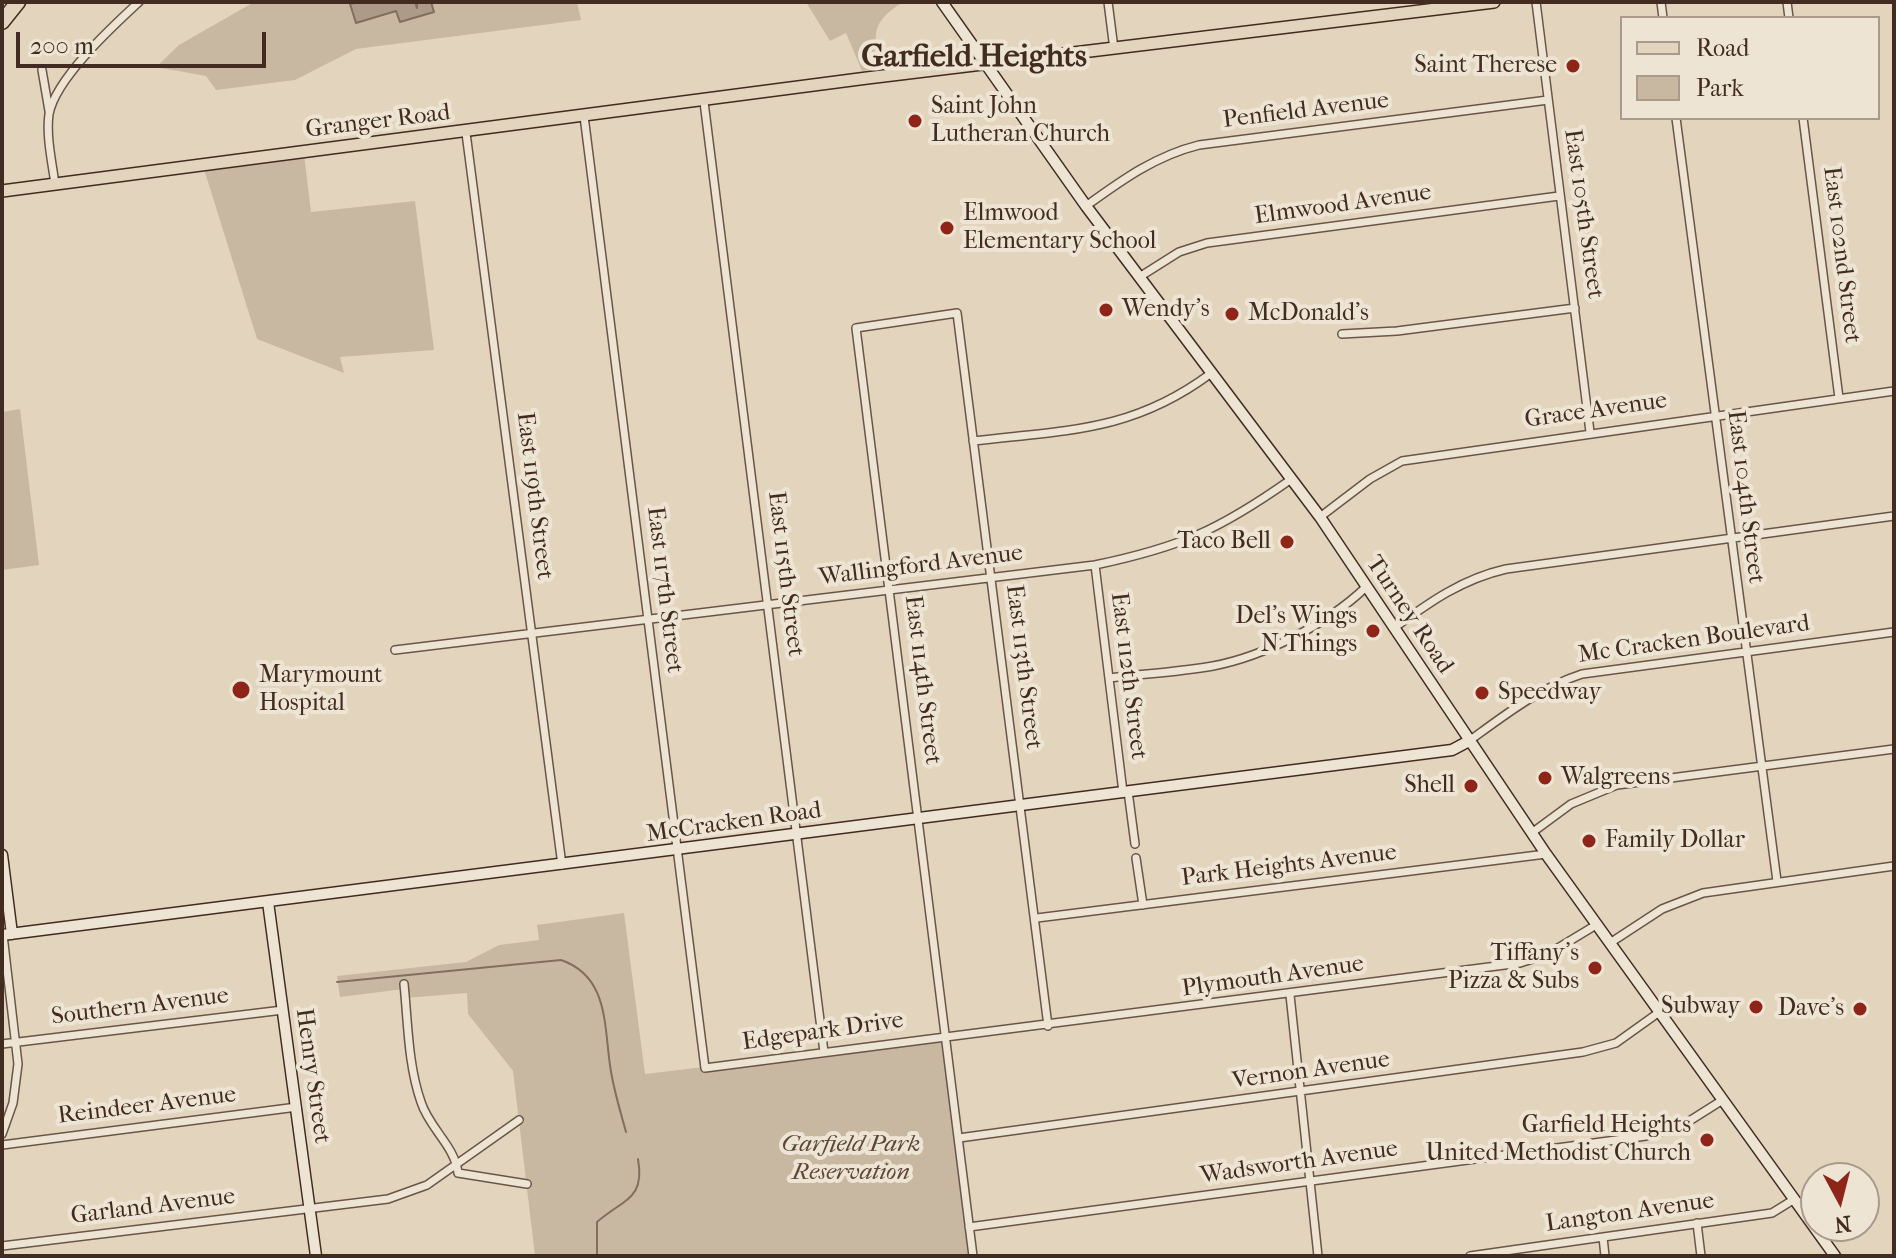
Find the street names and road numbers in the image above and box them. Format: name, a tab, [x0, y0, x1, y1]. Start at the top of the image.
street label: Penfield Avenue	[1221, 87, 1391, 135]
street label: Granger Road	[304, 99, 452, 145]
street label: East 105th Street	[1557, 127, 1609, 301]
street label: East 102nd Street	[1816, 165, 1866, 345]
street label: Elmwood Avenue	[1253, 178, 1433, 232]
street label: Grace Avenue	[1523, 387, 1669, 435]
street label: East 104th Street	[1720, 409, 1770, 585]
street label: East 119th Street	[509, 411, 559, 581]
street label: East 115th Street	[761, 490, 809, 658]
street label: East 117th Street	[639, 505, 689, 675]
street label: Wallingford Avenue	[817, 539, 1025, 593]
street label: Turney Road	[1359, 551, 1459, 679]
street label: East 113th Street	[999, 583, 1047, 751]
street label: East 112th Street	[1103, 591, 1153, 761]
street label: East 114th Street	[897, 594, 947, 766]
street label: Mc Cracken Boulevard	[1576, 610, 1812, 670]
street label: McCracken Road	[645, 796, 823, 850]
street label: Park Heights Avenue	[1180, 839, 1398, 893]
street label: Plymouth Avenue	[1180, 950, 1366, 1004]
street label: Southern Avenue	[50, 982, 230, 1032]
street label: Edgepark Drive	[740, 1006, 906, 1058]
street label: Henry Street	[288, 1007, 336, 1145]
street label: Vernon Avenue	[1230, 1046, 1392, 1096]
street label: Reindeer Avenue	[56, 1081, 238, 1131]
street label: Wadsworth Avenue	[1198, 1135, 1400, 1191]
street label: Garland Avenue	[69, 1183, 237, 1231]
street label: Langton Avenue	[1544, 1187, 1716, 1239]

